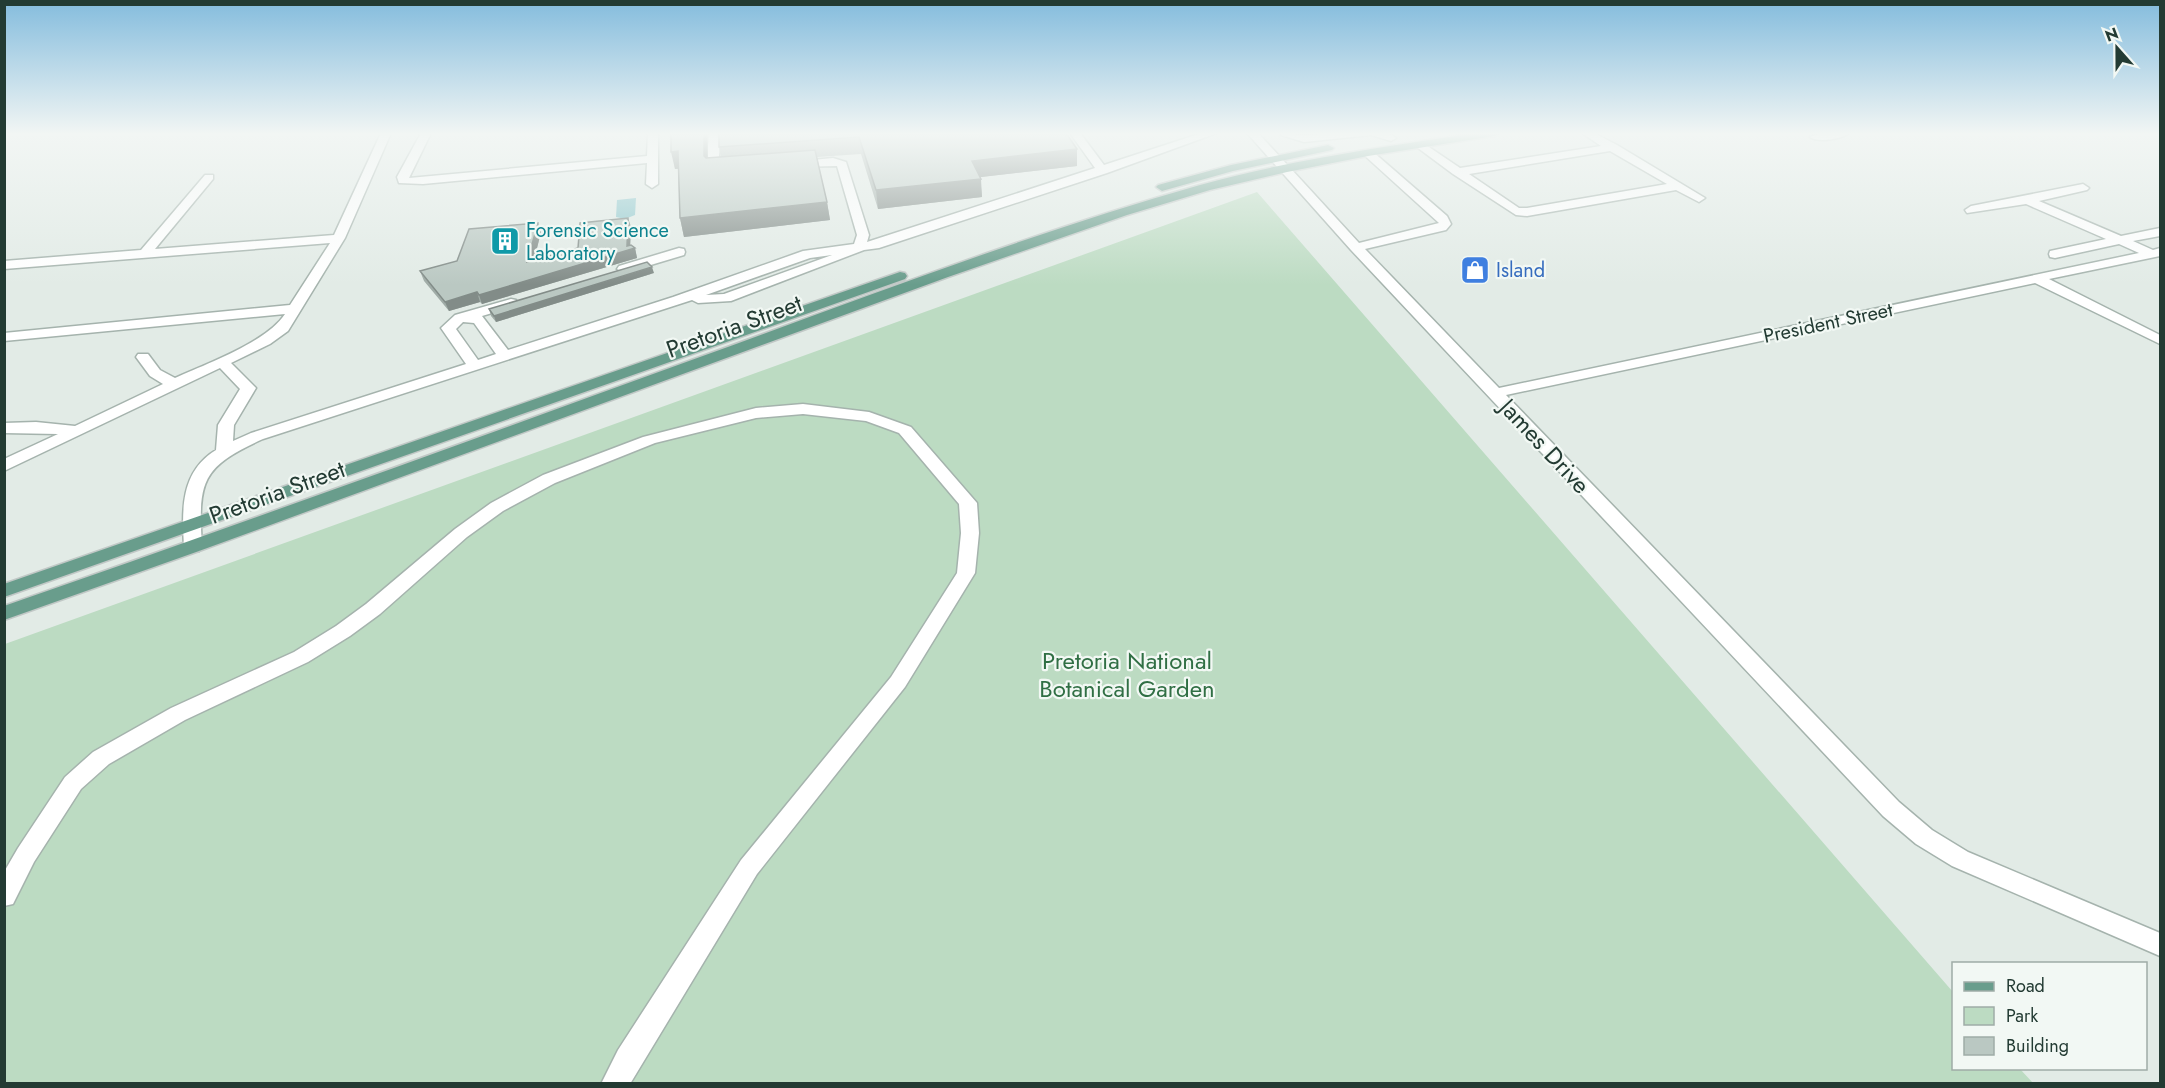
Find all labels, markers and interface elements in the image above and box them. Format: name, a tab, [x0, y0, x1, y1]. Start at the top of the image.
north arrow	[2087, 18, 2147, 78]
text: N	[2102, 21, 2122, 47]
place label: Forensic Science Laboratory	[526, 216, 669, 268]
building icon: Forensic Science Laboratory	[489, 225, 521, 257]
shop icon: Island	[1459, 254, 1491, 286]
place label: Island	[1496, 256, 1545, 285]
street label: Pretoria Street	[661, 285, 807, 367]
street label: President Street	[1761, 295, 1895, 351]
street label: James Drive	[1490, 388, 1598, 501]
street label: Pretoria Street	[204, 451, 350, 533]
park label: Pretoria National Botanical Garden	[1039, 643, 1215, 706]
legend	[1952, 962, 2147, 1070]
text: Road	[2006, 973, 2045, 999]
text: Park	[2006, 1003, 2038, 1029]
text: Building	[2006, 1033, 2069, 1059]

